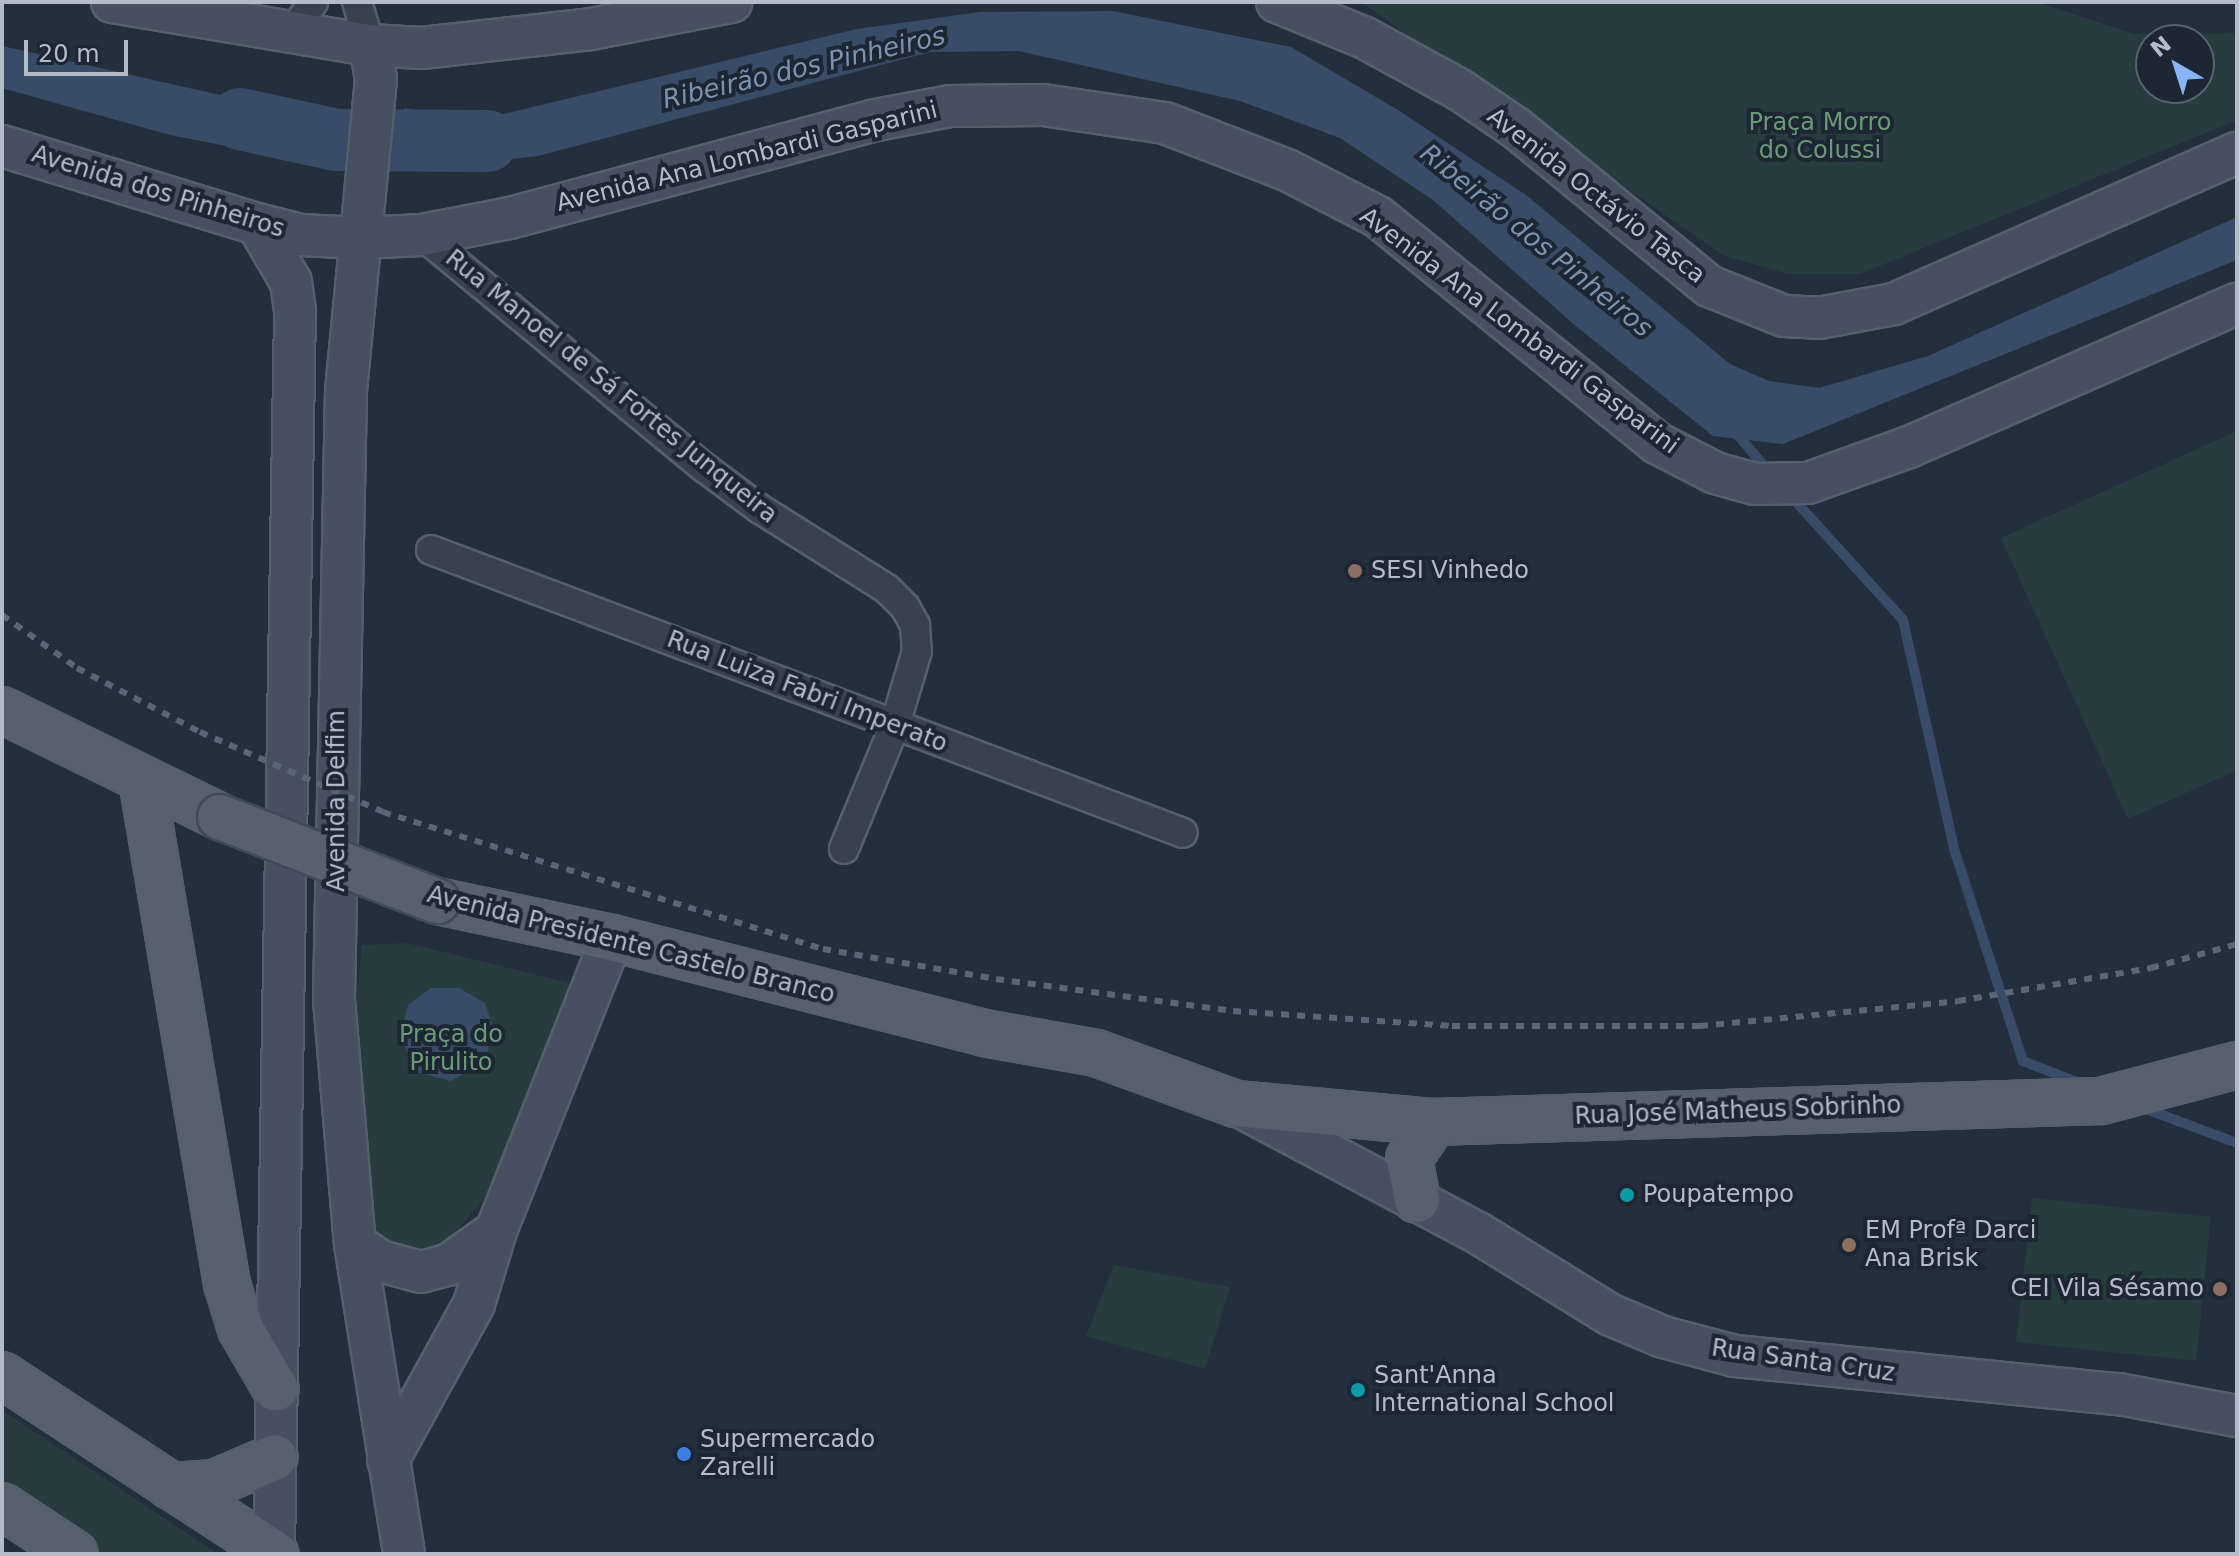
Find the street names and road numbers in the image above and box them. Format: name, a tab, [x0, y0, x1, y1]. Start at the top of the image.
street label: Avenida Ana Lombardi Gasparini	[554, 96, 940, 218]
street label: Avenida Octávio Tasca	[1481, 102, 1711, 290]
street label: Avenida dos Pinheiros	[28, 140, 288, 244]
street label: Avenida Ana Lombardi Gasparini	[1354, 202, 1684, 460]
street label: Rua Manoel de Sá Fortes Junqueira	[439, 244, 783, 530]
street label: Rua Luiza Fabri Imperato	[663, 625, 951, 759]
street label: Avenida Delfim	[323, 710, 351, 892]
street label: Avenida Presidente Castelo Branco	[424, 880, 838, 1010]
street label: Rua José Matheus Sobrinho	[1574, 1091, 1902, 1131]
street label: Rua Santa Cruz	[1710, 1334, 1896, 1388]

